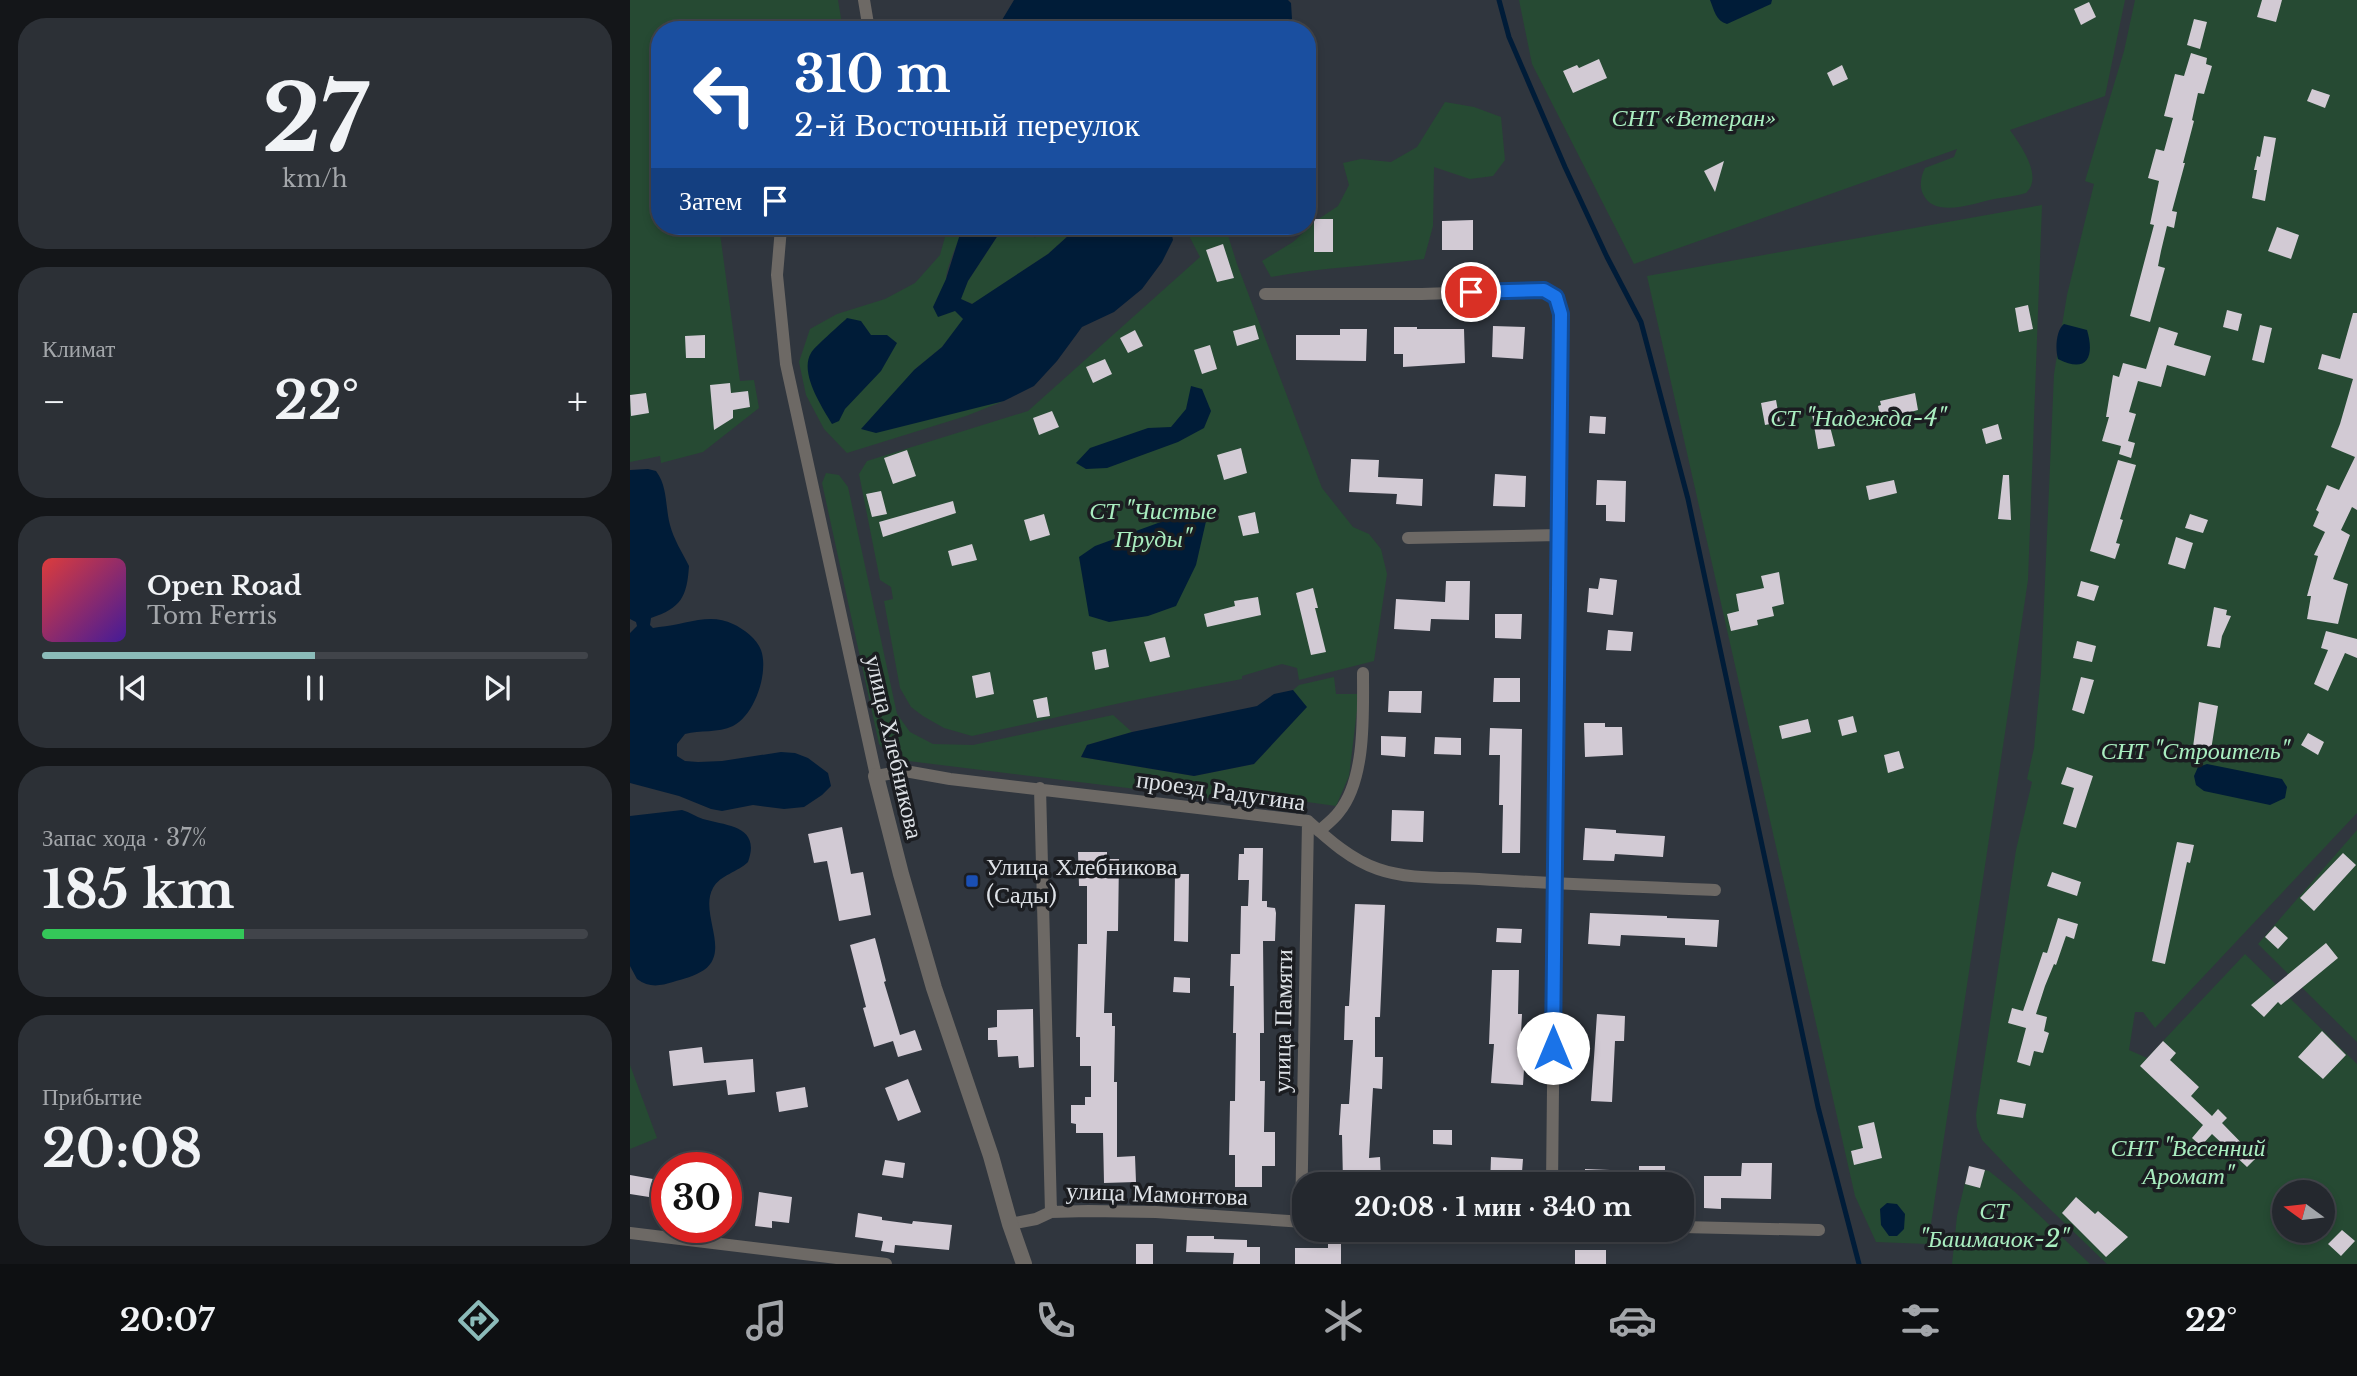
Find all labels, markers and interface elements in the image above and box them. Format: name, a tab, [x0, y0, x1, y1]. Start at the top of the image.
text: 310 m	[794, 44, 951, 105]
icon: left	[679, 49, 770, 140]
text: 27	[262, 63, 368, 176]
park label: СНТ «Ветеран»	[1611, 103, 1777, 132]
text: 2-й Восточный переулок	[794, 105, 1140, 145]
text: km/h	[282, 165, 348, 193]
icon: arrive	[756, 182, 794, 220]
text: Затем	[679, 185, 742, 217]
pin	[1441, 262, 1501, 322]
icon: arrive	[1452, 273, 1490, 311]
text: Климат	[42, 335, 115, 363]
text: 22°	[274, 369, 359, 433]
text: −	[42, 378, 66, 425]
text: +	[567, 378, 588, 425]
park label: СТ "Надежда-4"	[1770, 403, 1948, 432]
park label: СТ "Чистые Пруды"	[1089, 496, 1217, 553]
text: Open Road	[147, 570, 302, 602]
text: Tom Ferris	[147, 602, 277, 630]
street label: улица Хлебникова	[859, 652, 930, 842]
icon: previous	[114, 669, 152, 707]
icon: pause	[296, 669, 334, 707]
icon: next	[478, 669, 516, 707]
park label: СНТ "Строитель"	[2101, 736, 2292, 765]
street label: проезд Радугина	[1135, 764, 1308, 817]
text: Запас хода · 37%	[42, 824, 207, 852]
place label: Улица Хлебникова (Сады)	[986, 852, 1178, 909]
text: 185 km	[42, 858, 235, 922]
marker: Улица Хлебникова (Сады)	[964, 873, 980, 889]
street label: улица Памяти	[1267, 949, 1298, 1093]
position arrow	[1516, 1011, 1590, 1085]
text: Прибытие	[42, 1083, 142, 1111]
text: 20:08	[42, 1117, 202, 1181]
park label: СНТ "Весенний Аромат"	[2110, 1133, 2266, 1190]
speed limit sign: 30	[651, 1152, 742, 1243]
street label: улица Мамонтова	[1066, 1176, 1249, 1211]
north arrow	[2272, 1180, 2334, 1242]
map controls	[2272, 1180, 2335, 1243]
text: 20:08 · 1 мин · 340 m	[1354, 1191, 1632, 1223]
park label: СТ "Башмачок-2"	[1919, 1196, 2071, 1253]
icon: directions	[454, 1296, 503, 1345]
icon: music	[742, 1296, 791, 1345]
icon: phone	[1031, 1296, 1080, 1345]
icon: climate	[1319, 1296, 1368, 1345]
icon: car	[1608, 1296, 1657, 1345]
icon: filters	[1896, 1296, 1945, 1345]
text: 20:07	[120, 1300, 215, 1340]
text: 22°	[2185, 1300, 2237, 1340]

